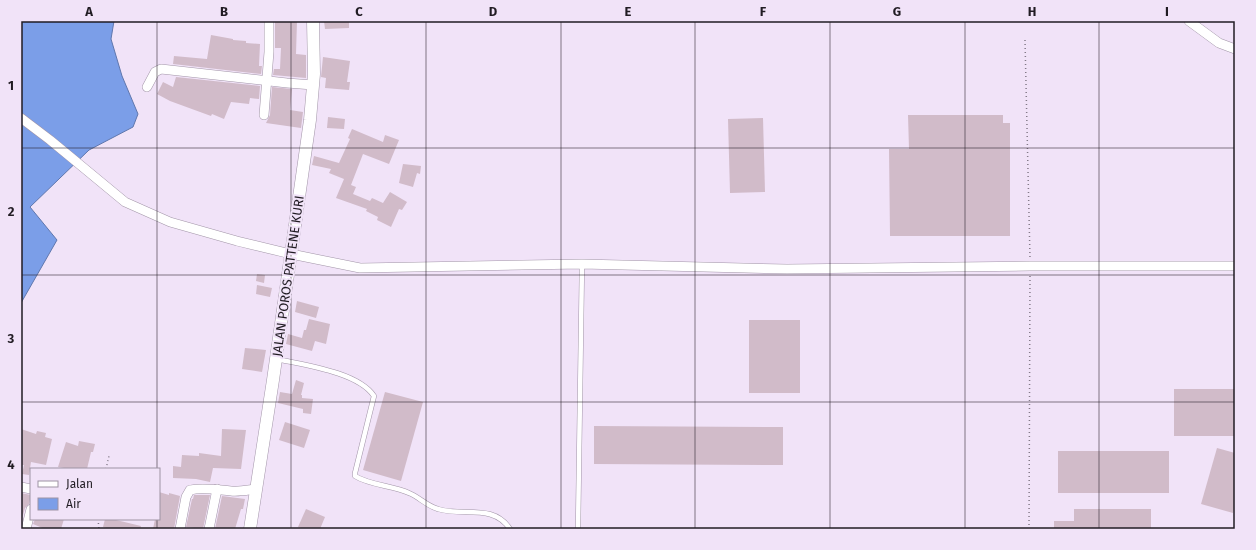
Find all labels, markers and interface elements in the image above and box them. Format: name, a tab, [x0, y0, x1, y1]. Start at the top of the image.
text: A	[84, 4, 93, 19]
text: B	[220, 4, 228, 19]
text: C	[355, 4, 363, 19]
text: D	[489, 4, 498, 19]
text: E	[625, 4, 632, 19]
text: F	[760, 4, 767, 19]
text: G	[893, 4, 901, 19]
text: H	[1028, 4, 1036, 19]
text: I	[1165, 4, 1169, 19]
text: 1	[8, 78, 14, 93]
street label: JALAN POROS PATTENE KURI	[269, 194, 307, 358]
text: 2	[8, 204, 15, 219]
text: 3	[7, 331, 15, 346]
text: 4	[7, 457, 15, 472]
legend	[30, 468, 160, 520]
text: Jalan	[66, 477, 93, 491]
text: Air	[66, 497, 81, 511]

